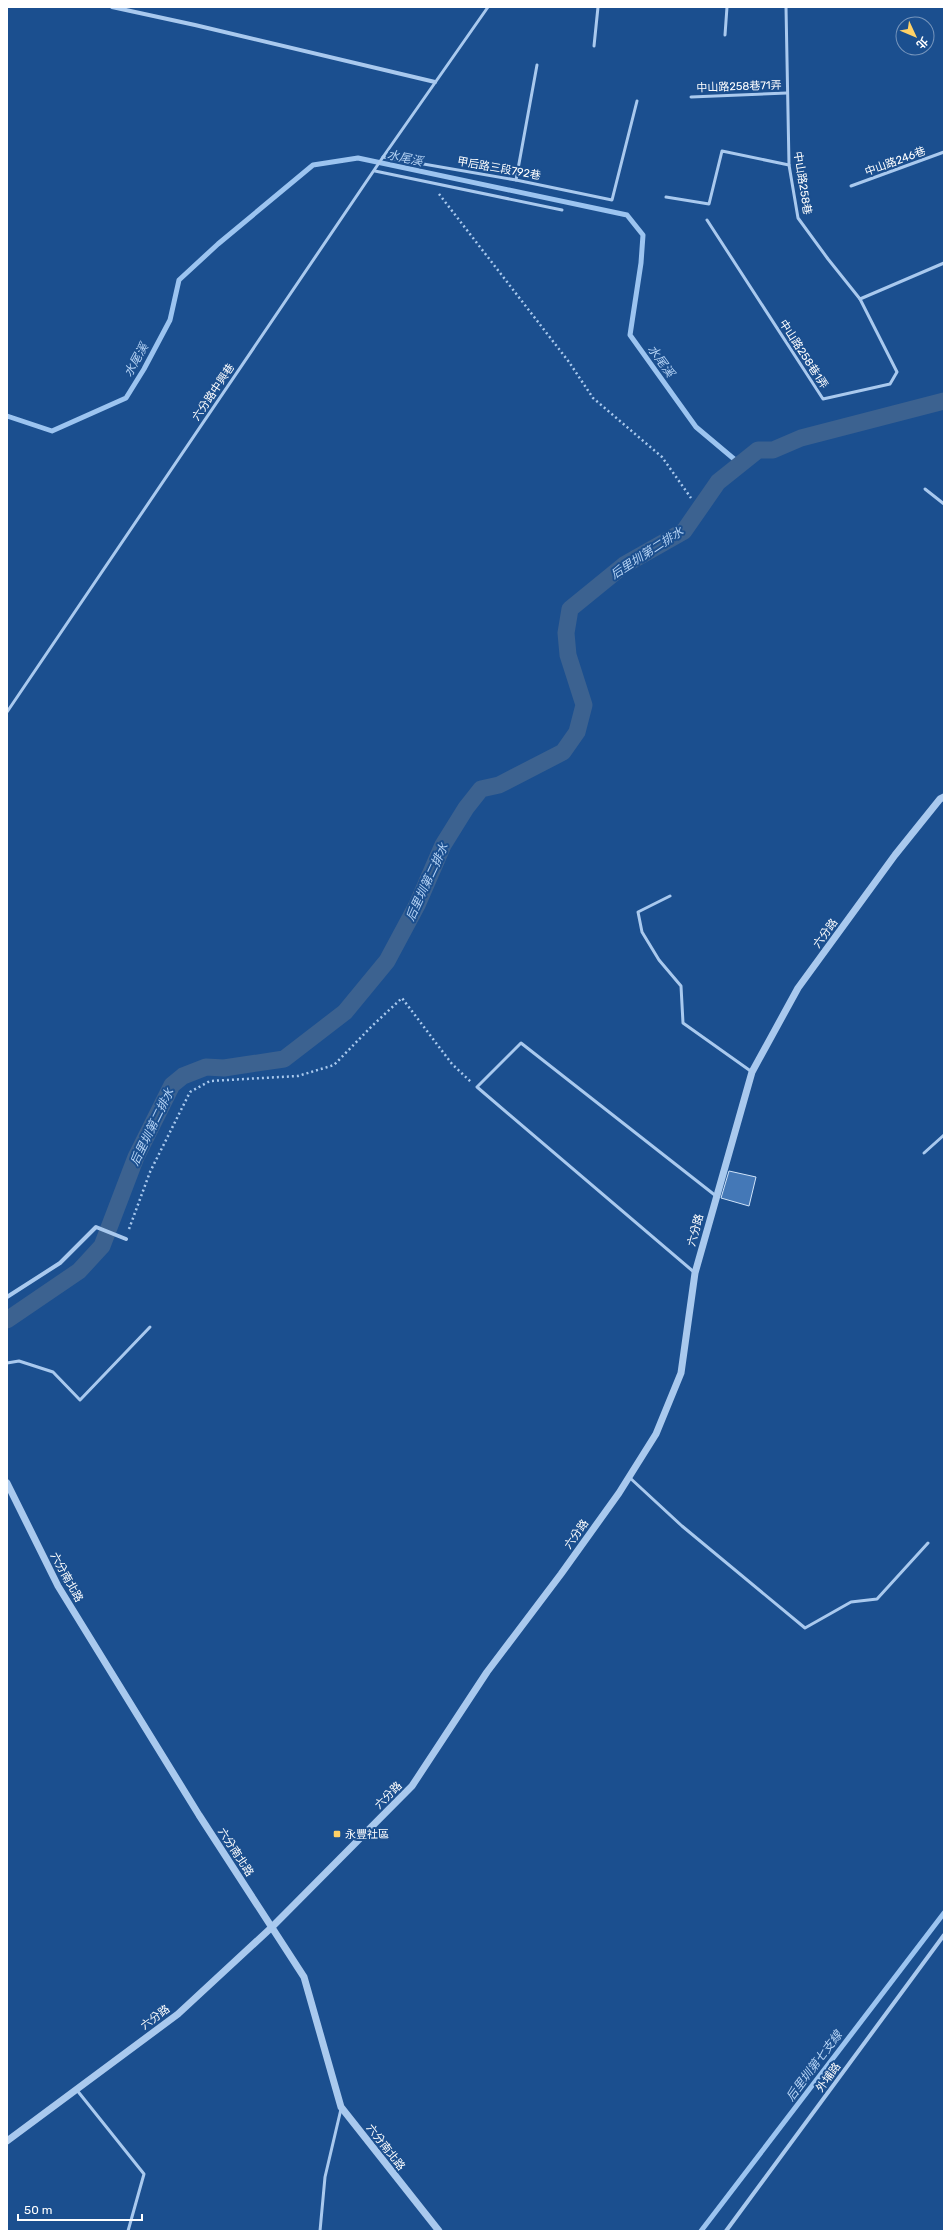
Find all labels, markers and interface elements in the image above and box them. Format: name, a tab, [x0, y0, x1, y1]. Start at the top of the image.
north arrow	[895, 16, 935, 56]
text: 北	[913, 34, 930, 51]
street label: 中山路258巷71弄	[696, 79, 782, 94]
street label: 中山路246巷	[863, 144, 927, 178]
water label: 水尾溪	[386, 147, 426, 169]
street label: 中山路258巷	[791, 150, 814, 216]
street label: 甲后路三段792巷	[456, 155, 542, 182]
street label: 中山路258巷1弄	[776, 317, 831, 391]
water label: 水尾溪	[121, 339, 152, 379]
water label: 水尾溪	[645, 342, 678, 381]
street label: 六分路中興巷	[190, 361, 237, 423]
water label: 后里圳第二排水	[608, 524, 687, 582]
water label: 后里圳第二排水	[403, 840, 452, 923]
street label: 六分路	[810, 916, 840, 950]
water label: 后里圳第二排水	[127, 1085, 177, 1168]
street label: 六分路	[685, 1213, 706, 1248]
street label: 六分路	[562, 1517, 591, 1552]
street label: 六分南北路	[48, 1550, 86, 1604]
street label: 六分路	[372, 1779, 405, 1812]
street label: 六分南北路	[215, 1826, 256, 1879]
place label: 永豐社區	[345, 1828, 389, 1841]
marker: 永豐社區	[332, 1829, 342, 1839]
street label: 六分路	[138, 2002, 172, 2033]
water label: 后里圳第七支線	[783, 2027, 846, 2104]
street label: 外埔路	[813, 2060, 843, 2094]
street label: 六分南北路	[364, 2122, 408, 2173]
scale bar	[18, 2196, 142, 2222]
text: 50 m	[24, 2203, 52, 2217]

